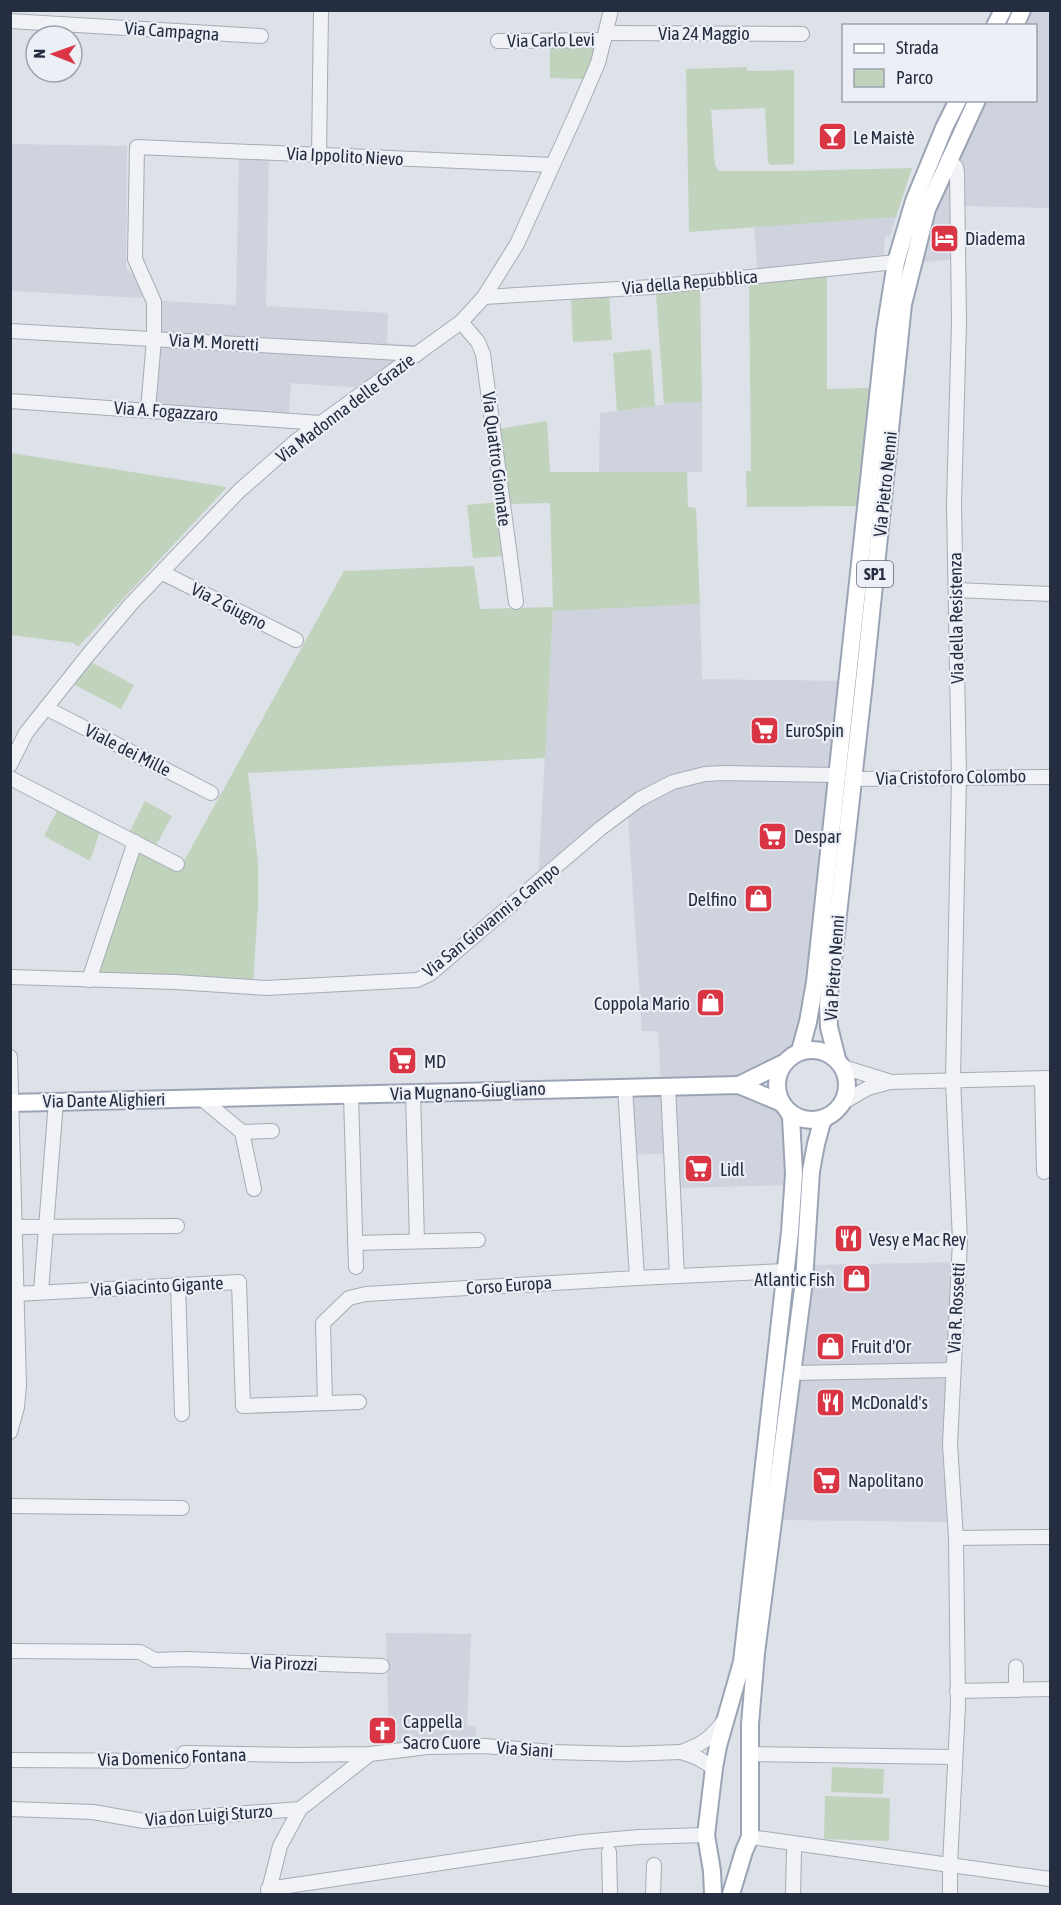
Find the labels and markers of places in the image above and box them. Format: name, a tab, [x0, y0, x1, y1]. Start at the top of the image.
bar icon: Le Maistè	[816, 121, 848, 153]
place label: Le Maistè	[853, 127, 915, 148]
hotel icon: Diadema	[928, 222, 960, 254]
place label: Diadema	[965, 228, 1026, 249]
supermarket icon: EuroSpin	[748, 714, 780, 746]
place label: EuroSpin	[785, 720, 844, 741]
supermarket icon: Despar	[757, 820, 789, 852]
place label: Despar	[794, 826, 842, 847]
shop icon: Delfino	[742, 883, 774, 915]
place label: Delfino	[688, 889, 737, 910]
shop icon: Coppola Mario	[695, 987, 727, 1019]
place label: Coppola Mario	[594, 993, 690, 1014]
supermarket icon: MD	[387, 1045, 419, 1077]
place label: MD	[424, 1051, 446, 1072]
supermarket icon: Lidl	[683, 1153, 715, 1185]
place label: Lidl	[720, 1159, 745, 1180]
restaurant icon: Vesy e Mac Rey	[832, 1223, 864, 1255]
place label: Vesy e Mac Rey	[869, 1229, 966, 1250]
shop icon: Atlantic Fish	[840, 1263, 872, 1295]
place label: Atlantic Fish	[754, 1269, 835, 1290]
shop icon: Fruit d'Or	[814, 1330, 846, 1362]
place label: Fruit d'Or	[851, 1336, 912, 1357]
restaurant icon: McDonald's	[814, 1386, 846, 1418]
place label: McDonald's	[851, 1392, 928, 1413]
supermarket icon: Napolitano	[811, 1464, 843, 1496]
place label: Napolitano	[848, 1470, 924, 1491]
place label: Cappella Sacro Cuore	[403, 1711, 481, 1753]
church icon: Cappella Sacro Cuore	[366, 1715, 398, 1747]

